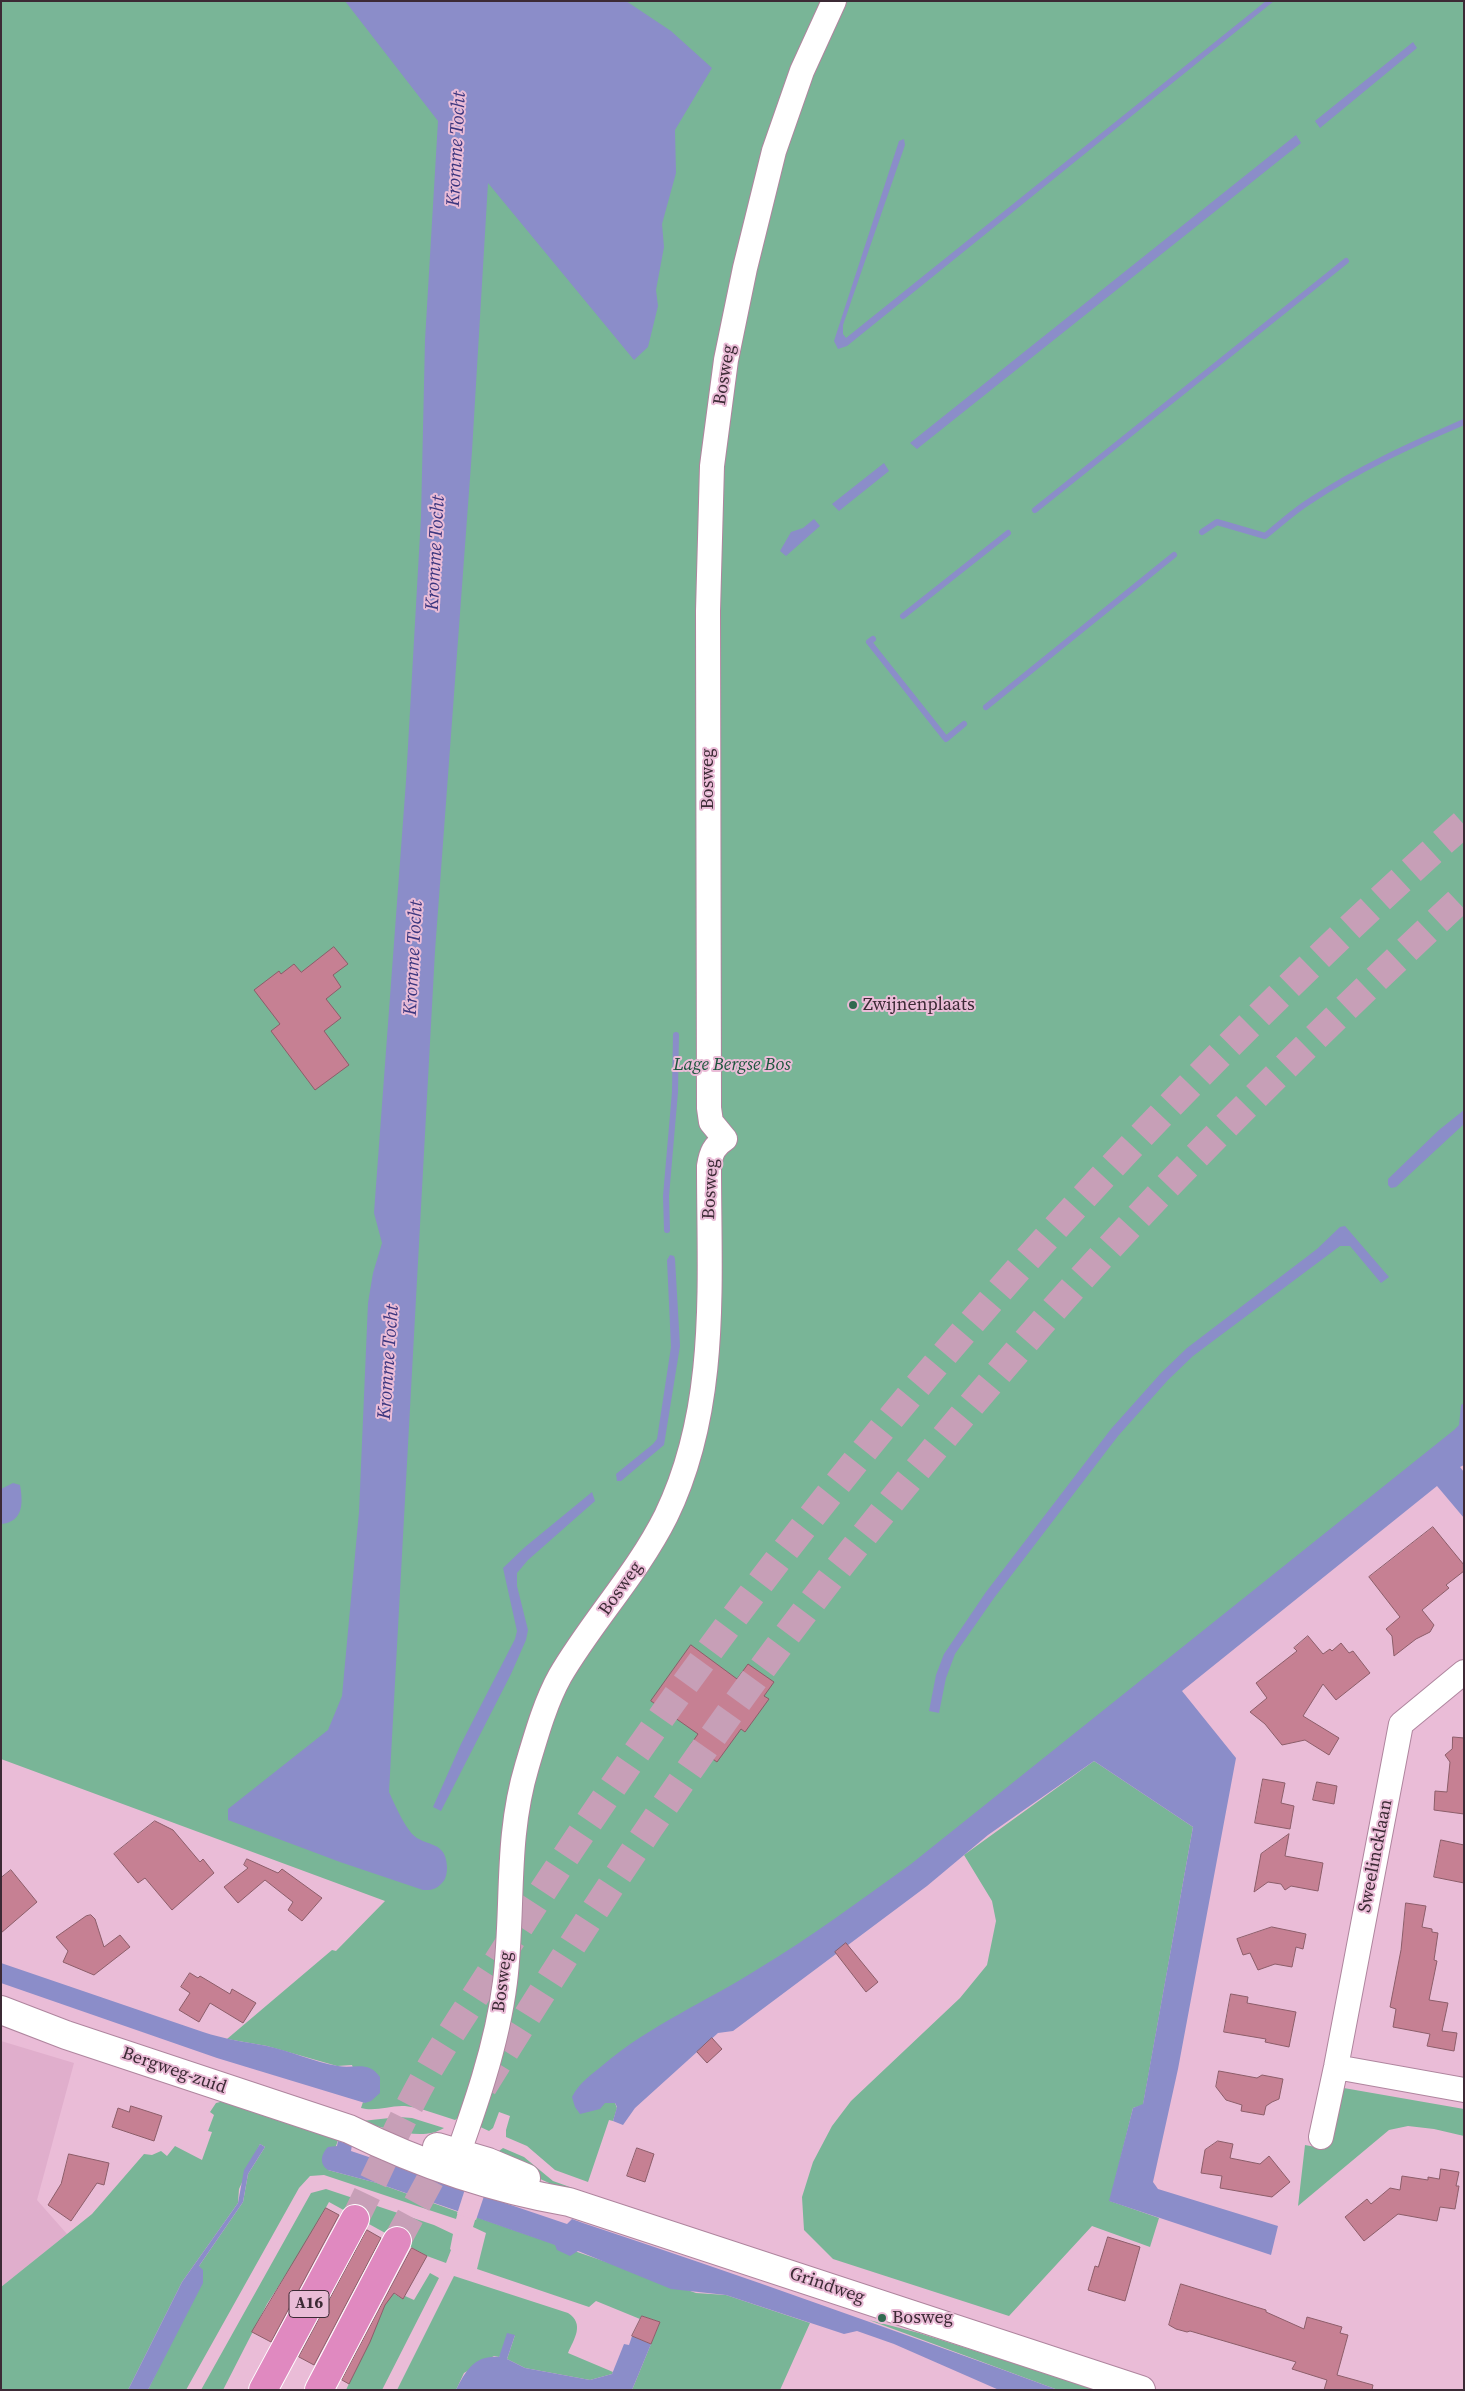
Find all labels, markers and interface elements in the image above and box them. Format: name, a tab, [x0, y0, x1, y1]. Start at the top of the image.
water label: Kromme Tocht	[443, 91, 471, 207]
street label: Bosweg	[710, 343, 740, 407]
water label: Kromme Tocht	[422, 495, 450, 611]
street label: Bosweg	[697, 749, 719, 809]
water label: Kromme Tocht	[400, 900, 428, 1016]
place label: Zwijnenplaats	[863, 994, 975, 1016]
marker: Zwijnenplaats	[847, 999, 859, 1011]
park label: Lage Bergse Bos	[673, 1054, 791, 1076]
street label: Bosweg	[699, 1158, 723, 1220]
water label: Kromme Tocht	[374, 1304, 404, 1420]
street label: Bosweg	[595, 1558, 647, 1620]
street label: Sweelincklaan	[1354, 1798, 1398, 1914]
street label: Bosweg	[489, 1950, 517, 2014]
street label: Bergweg-zuid	[119, 2043, 229, 2099]
street label: Grindweg	[787, 2263, 867, 2309]
road number: A16	[289, 2290, 329, 2318]
place label: Bosweg	[892, 2307, 953, 2329]
marker: Bosweg	[876, 2312, 888, 2324]

